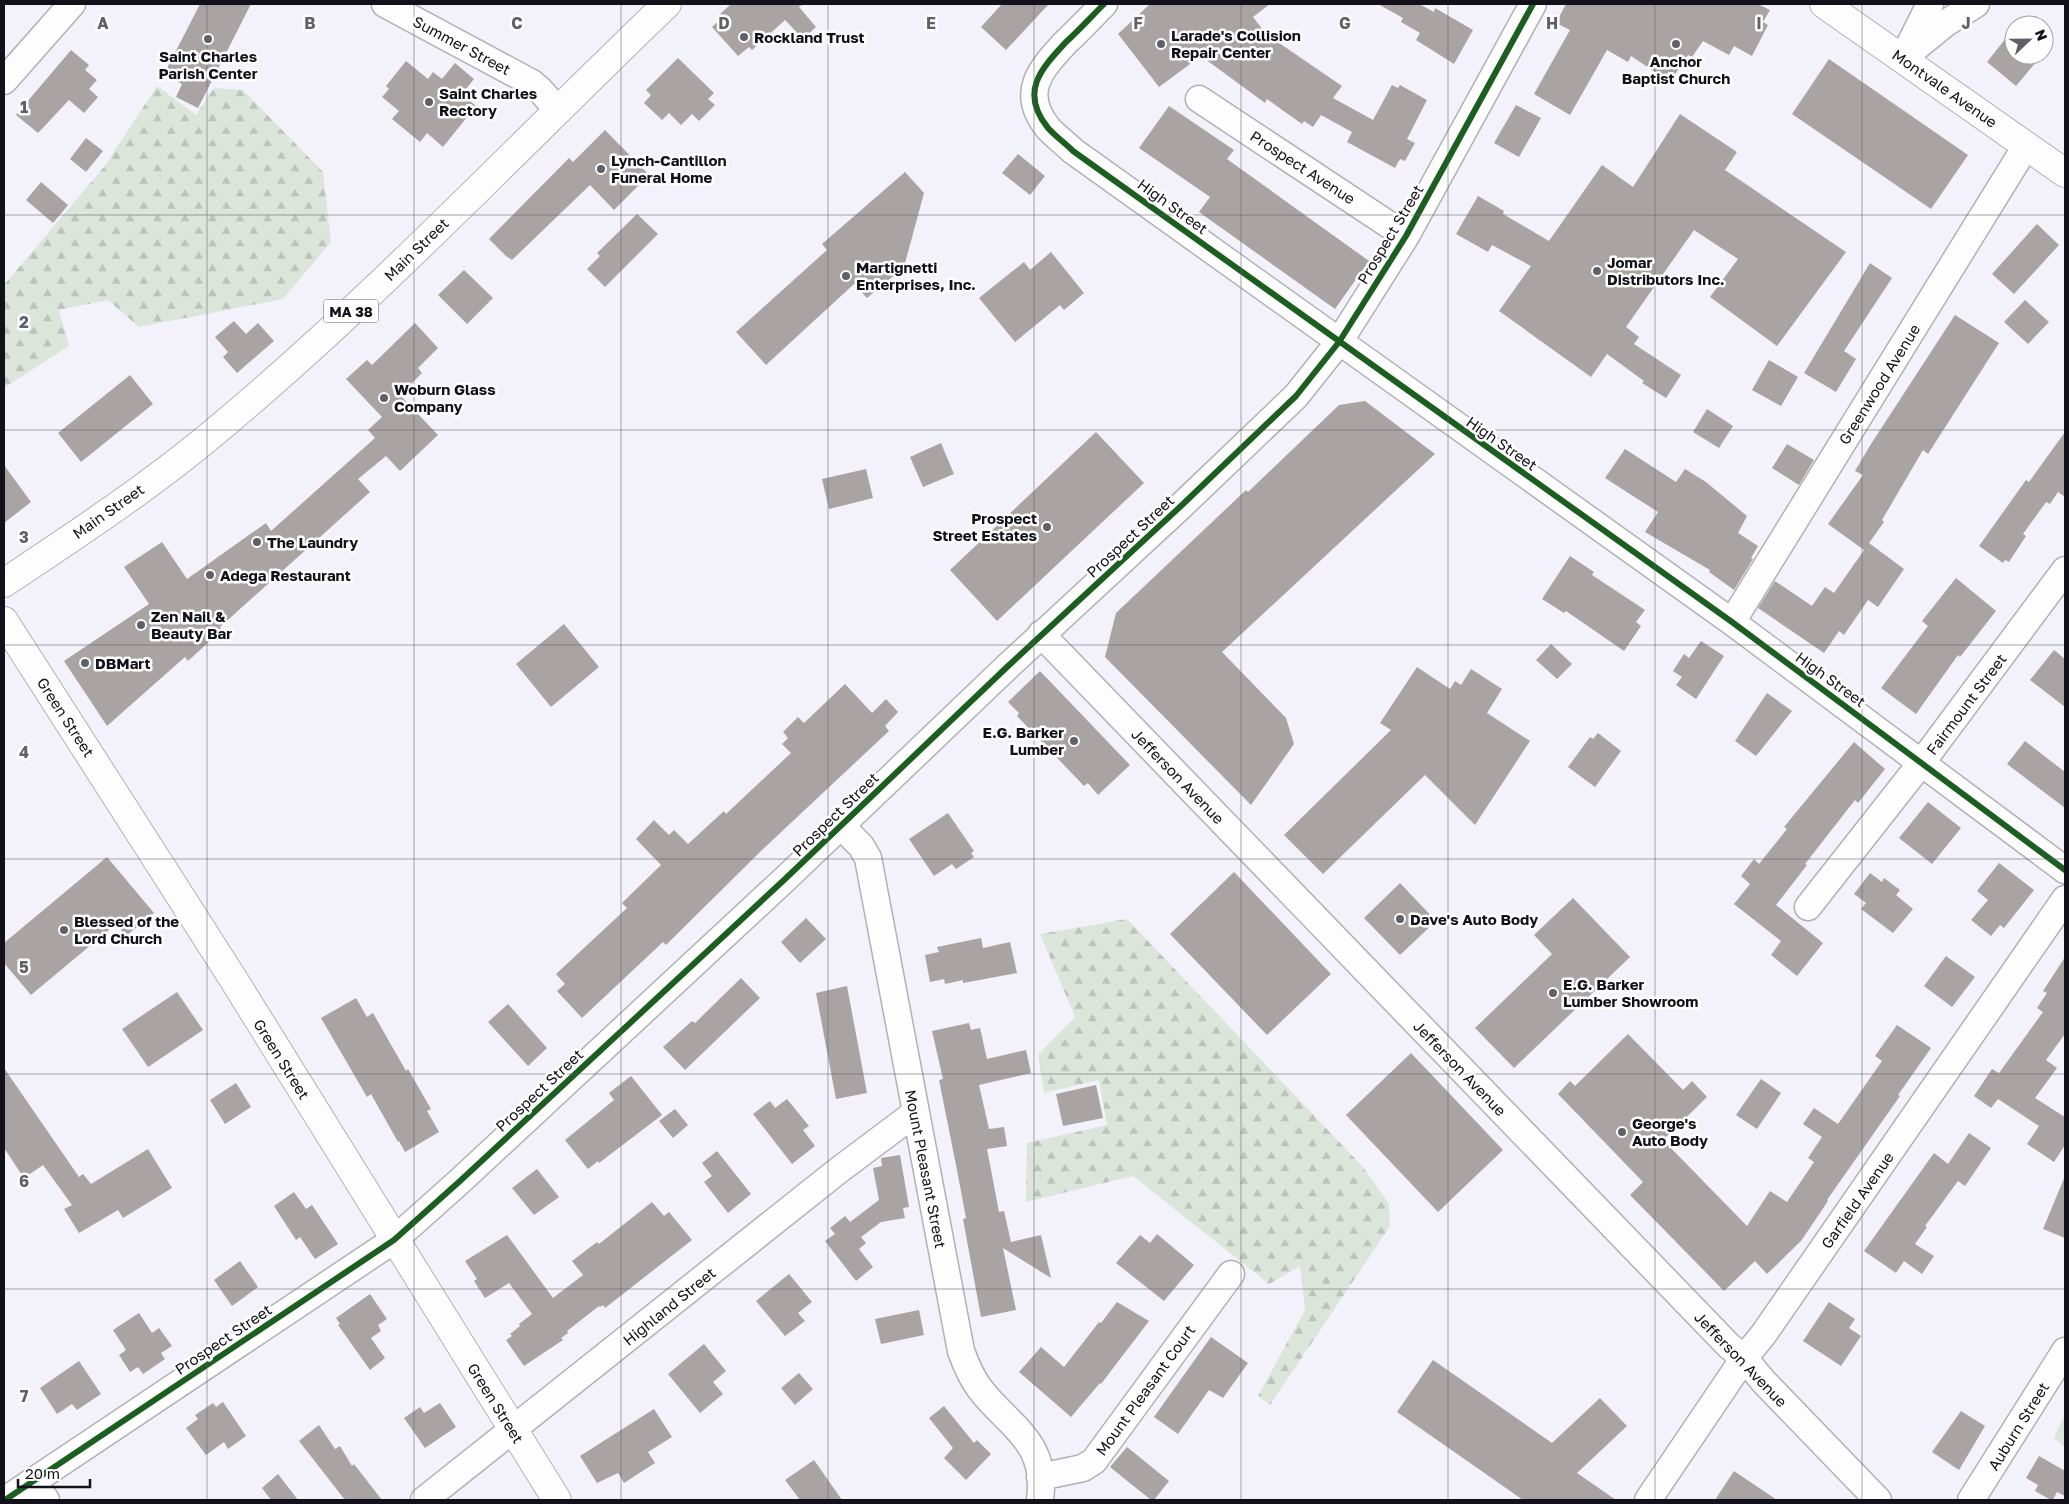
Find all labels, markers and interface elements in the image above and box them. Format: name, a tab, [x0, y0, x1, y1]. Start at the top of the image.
street label: Summer Street	[410, 12, 514, 78]
text: A	[97, 13, 109, 33]
text: B	[304, 13, 316, 33]
text: C	[511, 13, 523, 33]
text: D	[718, 13, 730, 33]
text: E	[926, 13, 936, 33]
text: F	[1133, 13, 1143, 33]
text: G	[1339, 13, 1351, 33]
text: H	[1546, 13, 1558, 33]
text: I	[1756, 13, 1762, 33]
text: J	[1961, 13, 1971, 33]
north arrow	[2004, 15, 2054, 65]
place label: Larade's Collision Repair Center	[1171, 26, 1301, 61]
text: N	[2032, 27, 2051, 43]
place label: Rockland Trust	[754, 28, 865, 46]
marker: Rockland Trust	[738, 31, 750, 43]
marker: Saint Charles Parish Center	[202, 33, 214, 45]
marker: Larade's Collision Repair Center	[1155, 38, 1167, 50]
marker: Anchor Baptist Church	[1670, 38, 1682, 50]
street label: Montvale Avenue	[1889, 45, 2001, 131]
place label: Saint Charles Parish Center	[159, 47, 258, 82]
place label: Anchor Baptist Church	[1622, 52, 1730, 87]
place label: Saint Charles Rectory	[439, 84, 537, 119]
marker: Saint Charles Rectory	[423, 96, 435, 108]
text: 1	[20, 97, 28, 117]
street label: Prospect Avenue	[1247, 126, 1359, 208]
place label: Lynch-Cantillon Funeral Home	[611, 151, 727, 186]
marker: Lynch-Cantillon Funeral Home	[595, 163, 607, 175]
street label: High Street	[1135, 175, 1211, 237]
street label: Prospect Street	[1353, 181, 1427, 287]
street label: Main Street	[380, 214, 452, 284]
place label: Jomar Distributors Inc.	[1607, 253, 1725, 288]
place label: Martignetti Enterprises, Inc.	[856, 258, 976, 293]
marker: Jomar Distributors Inc.	[1591, 265, 1603, 277]
marker: Martignetti Enterprises, Inc.	[840, 270, 852, 282]
road number: MA 38	[324, 300, 378, 322]
text: 2	[19, 312, 29, 332]
street label: Greenwood Avenue	[1835, 320, 1924, 448]
place label: Woburn Glass Company	[394, 380, 496, 415]
marker: Woburn Glass Company	[378, 392, 390, 404]
street label: High Street	[1463, 412, 1541, 474]
street label: Main Street	[69, 480, 147, 542]
street label: Prospect Street	[1083, 491, 1177, 581]
place label: Prospect Street Estates	[932, 509, 1037, 544]
marker: Prospect Street Estates	[1041, 521, 1053, 533]
text: 3	[19, 527, 29, 547]
place label: The Laundry	[267, 533, 358, 551]
marker: The Laundry	[251, 536, 263, 548]
place label: Adega Restaurant	[220, 566, 351, 584]
marker: Adega Restaurant	[204, 569, 216, 581]
place label: Zen Nail & Beauty Bar	[151, 607, 232, 642]
marker: Zen Nail & Beauty Bar	[135, 619, 147, 631]
street label: High Street	[1793, 648, 1869, 710]
street label: Fairmount Street	[1922, 650, 2010, 758]
place label: DBMart	[95, 654, 151, 672]
marker: DBMart	[79, 657, 91, 669]
street label: Green Street	[34, 674, 98, 760]
place label: E.G. Barker Lumber	[983, 723, 1064, 758]
street label: Jefferson Avenue	[1128, 725, 1228, 828]
marker: E.G. Barker Lumber	[1068, 735, 1080, 747]
text: 4	[19, 742, 29, 762]
street label: Prospect Street	[788, 768, 882, 860]
place label: Dave's Auto Body	[1410, 910, 1538, 928]
place label: Blessed of the Lord Church	[74, 912, 179, 947]
marker: Dave's Auto Body	[1394, 913, 1406, 925]
marker: Blessed of the Lord Church	[58, 924, 70, 936]
text: 5	[19, 957, 29, 977]
place label: E.G. Barker Lumber Showroom	[1563, 975, 1698, 1010]
marker: E.G. Barker Lumber Showroom	[1547, 987, 1559, 999]
street label: Green Street	[250, 1016, 314, 1102]
street label: Jefferson Avenue	[1410, 1017, 1510, 1120]
street label: Prospect Street	[492, 1045, 586, 1135]
street label: Mount Pleasant Street	[902, 1088, 950, 1250]
place label: George's Auto Body	[1632, 1114, 1708, 1149]
marker: George's Auto Body	[1616, 1126, 1628, 1138]
street label: Garfield Avenue	[1817, 1148, 1897, 1252]
text: 6	[19, 1171, 29, 1191]
street label: Highland Street	[619, 1263, 719, 1349]
street label: Prospect Street	[171, 1300, 275, 1378]
street label: Jefferson Avenue	[1691, 1308, 1791, 1411]
street label: Mount Pleasant Court	[1092, 1321, 1198, 1459]
street label: Green Street	[464, 1360, 528, 1446]
street label: Auburn Street	[1984, 1379, 2052, 1473]
text: 7	[20, 1386, 29, 1406]
scale bar	[18, 1456, 90, 1488]
text: 20 m	[25, 1464, 60, 1482]

